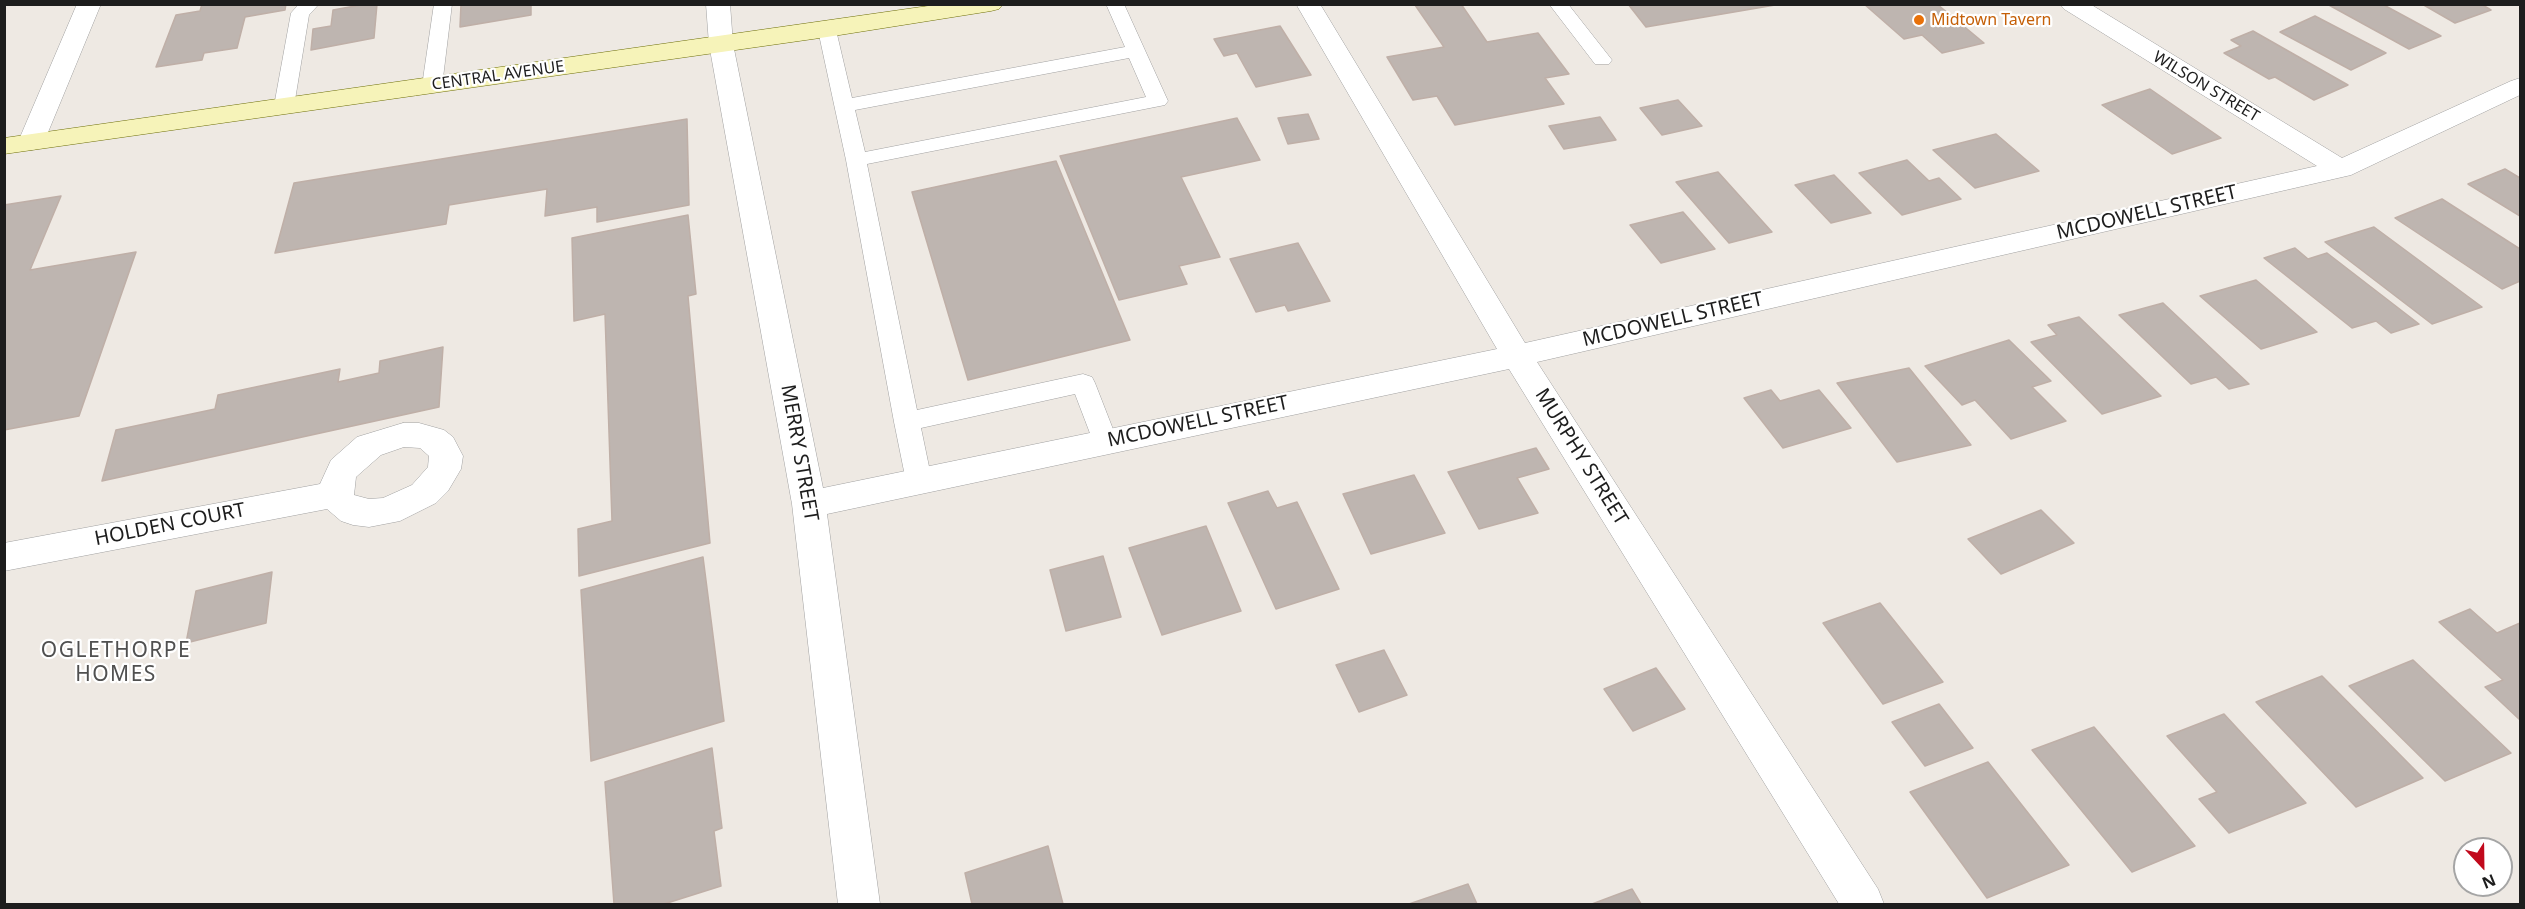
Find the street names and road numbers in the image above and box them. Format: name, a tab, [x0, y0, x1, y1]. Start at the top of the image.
street label: WILSON STREET	[2149, 48, 2263, 126]
street label: CENTRAL AVENUE	[431, 57, 565, 95]
street label: MCDOWELL STREET	[2054, 181, 2240, 245]
street label: MCDOWELL STREET	[1580, 288, 1766, 352]
street label: MERRY STREET	[775, 383, 823, 523]
street label: MURPHY STREET	[1529, 384, 1633, 530]
street label: MCDOWELL STREET	[1105, 391, 1291, 453]
street label: HOLDEN COURT	[93, 499, 247, 551]

